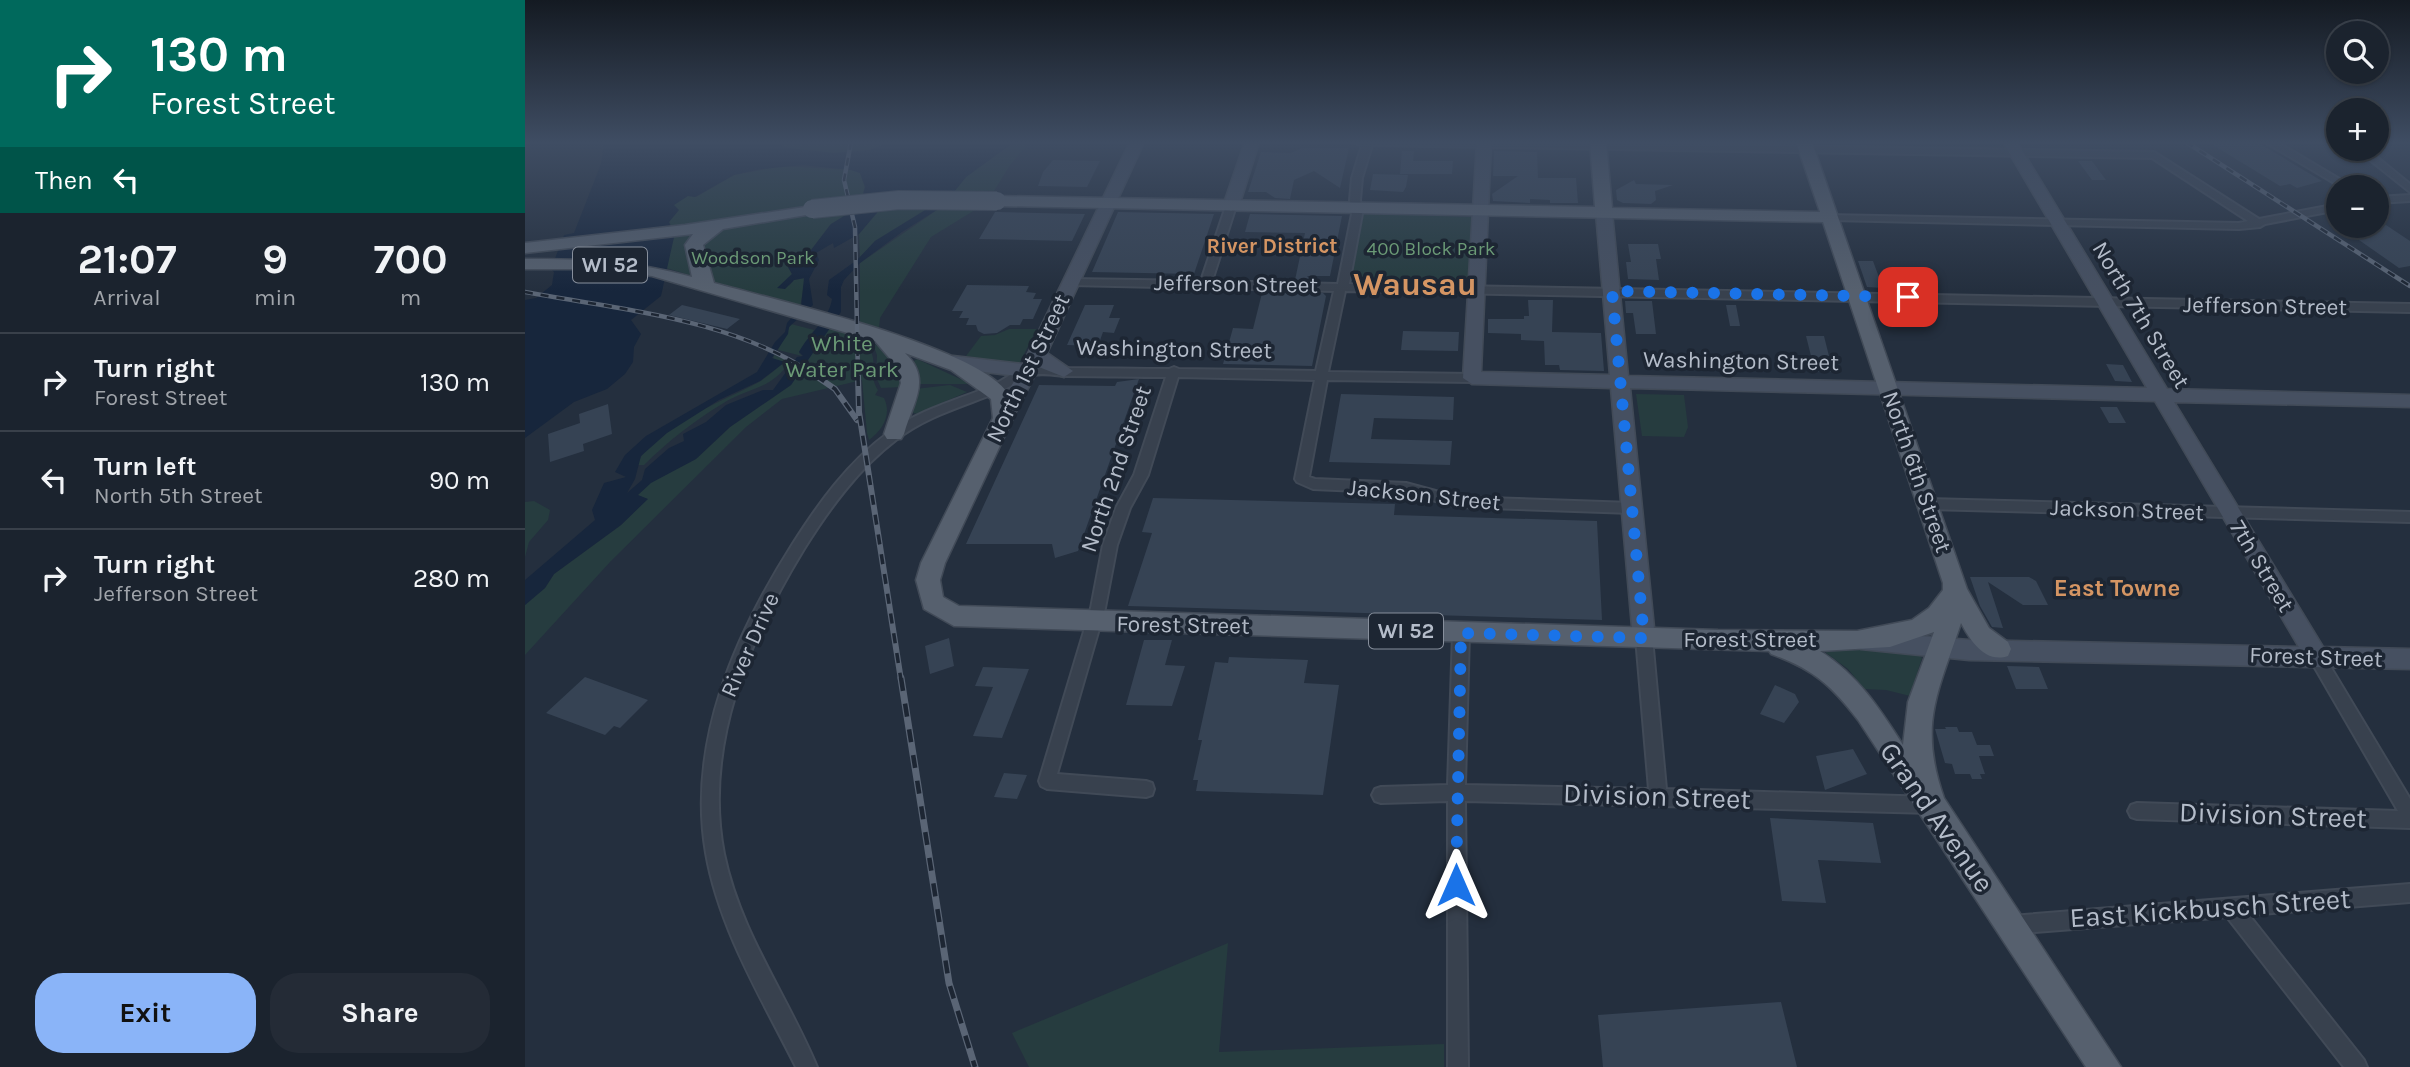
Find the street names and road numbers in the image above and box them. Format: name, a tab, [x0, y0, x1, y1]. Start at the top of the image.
street label: North 7th Street	[2087, 237, 2196, 394]
road number: WI 52	[573, 247, 647, 282]
street label: Jefferson Street	[1154, 269, 1319, 299]
street label: North 1st Street	[980, 289, 1076, 447]
street label: Jefferson Street	[2183, 291, 2348, 321]
street label: Washington Street	[1076, 334, 1273, 364]
street label: Washington Street	[1643, 346, 1840, 376]
street label: North 2nd Street	[1075, 382, 1157, 556]
street label: North 6th Street	[1877, 388, 1957, 557]
street label: Jackson Street	[1346, 474, 1502, 517]
street label: Jackson Street	[2050, 494, 2205, 526]
street label: 7th Street	[2224, 515, 2300, 617]
street label: River Drive	[715, 588, 785, 702]
street label: Forest Street	[1116, 610, 1250, 640]
road number: WI 52	[1369, 614, 1443, 648]
street label: Forest Street	[1683, 626, 1817, 653]
street label: Forest Street	[2249, 641, 2383, 673]
street label: Grand Avenue	[1873, 736, 2001, 898]
street label: Division Street	[1562, 776, 1752, 816]
street label: Division Street	[2178, 795, 2368, 835]
street label: East Kickbusch Street	[2068, 882, 2352, 934]

